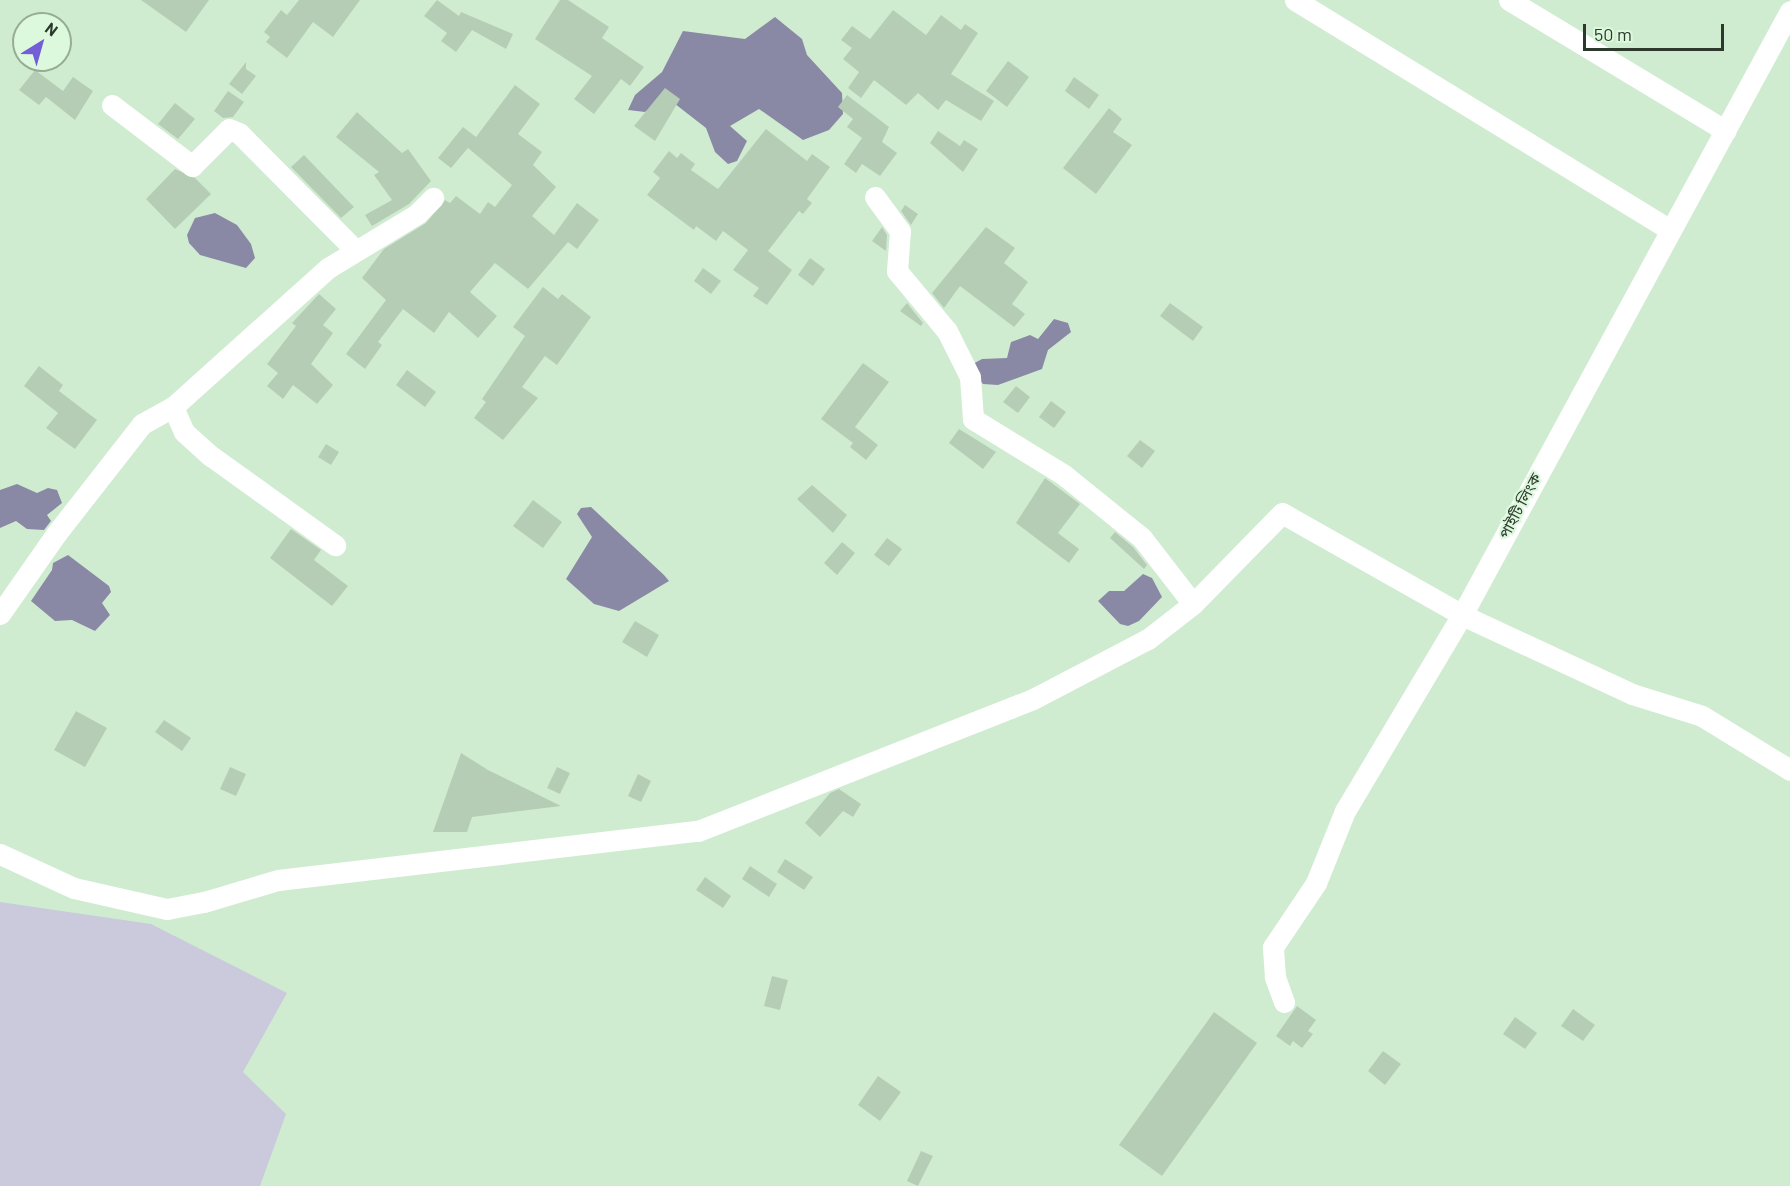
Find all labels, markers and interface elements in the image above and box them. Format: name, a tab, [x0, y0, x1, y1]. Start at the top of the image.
north arrow	[12, 12, 72, 72]
scale bar	[1586, 12, 1727, 50]
text: N	[42, 18, 62, 40]
text: 50 m	[1594, 23, 1632, 45]
street label: পাইটি লিংক	[1495, 470, 1545, 542]

